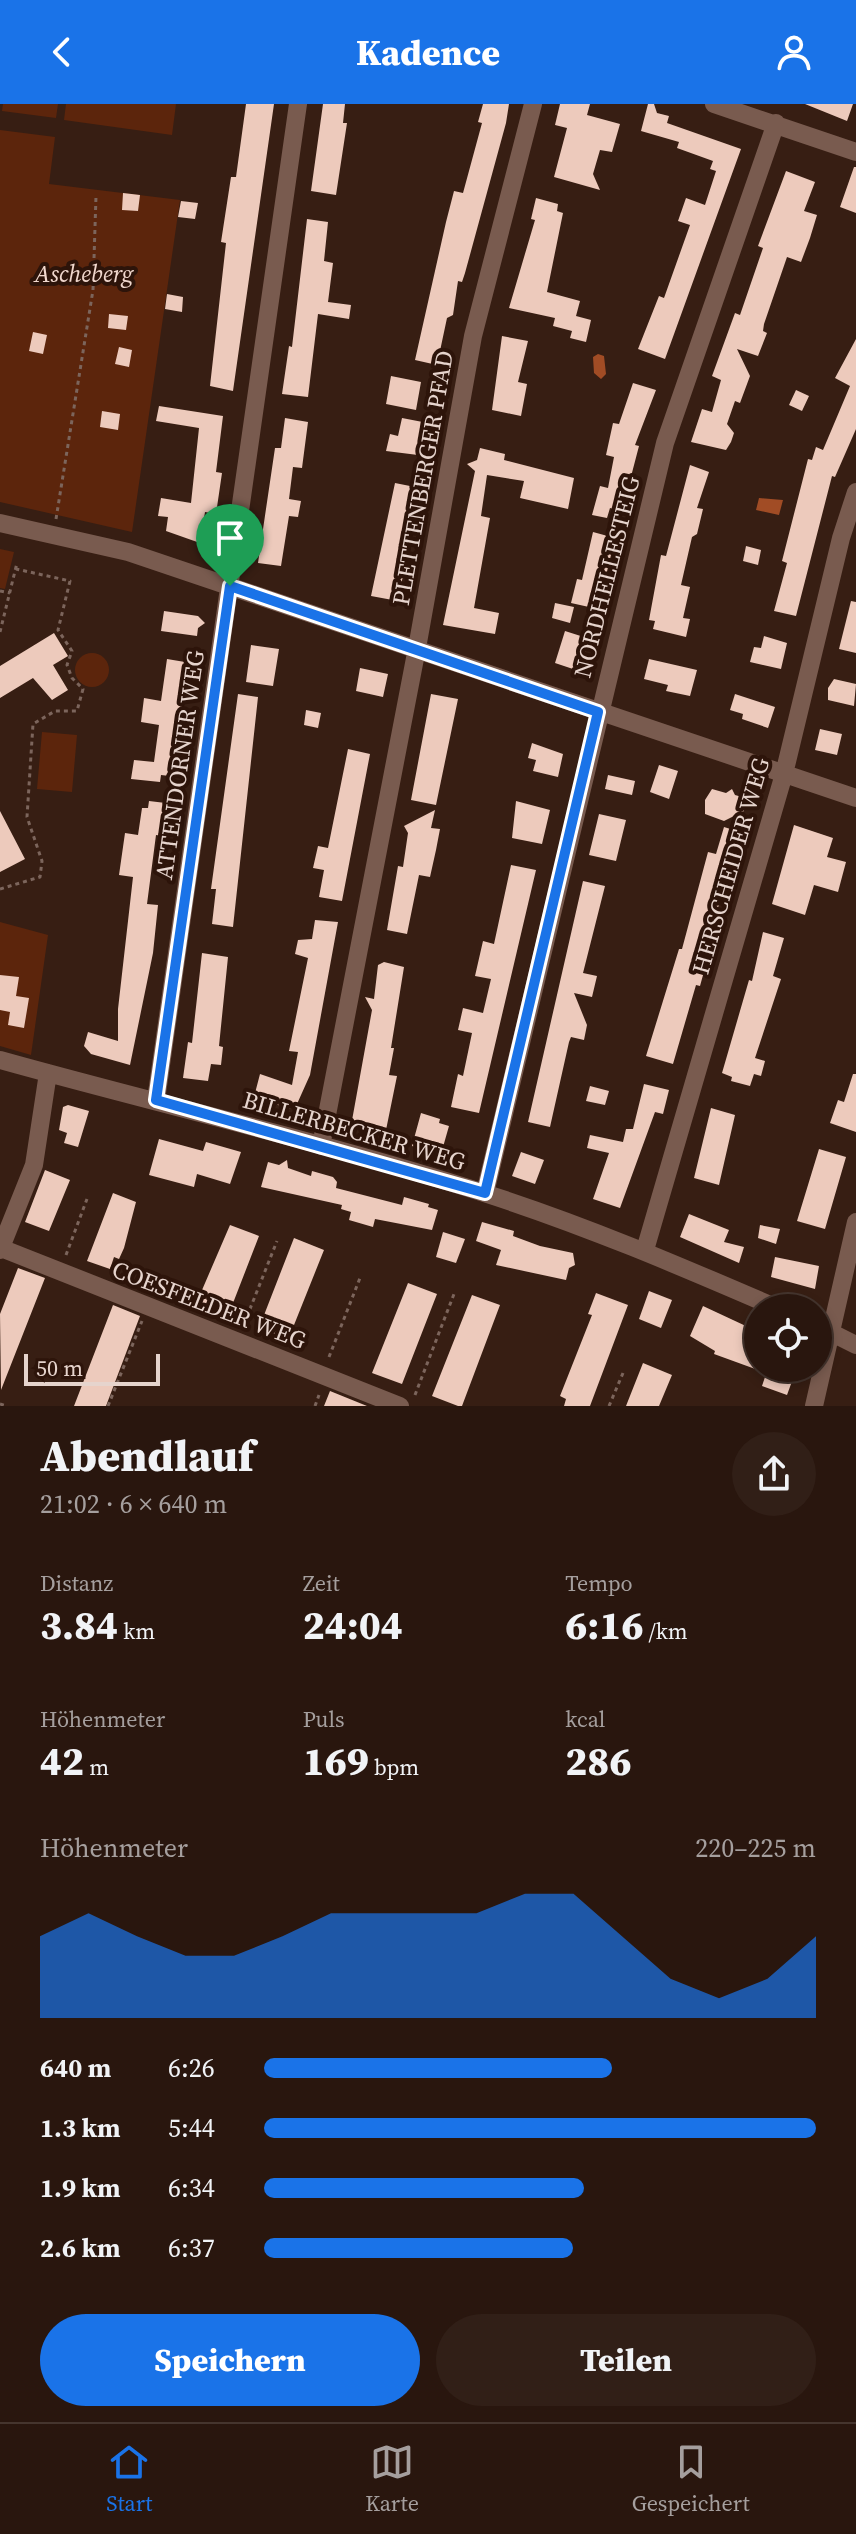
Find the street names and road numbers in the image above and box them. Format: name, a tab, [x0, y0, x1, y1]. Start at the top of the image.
street label: PLETTENBERGER PFAD	[384, 348, 461, 608]
street label: NORDHELLESTEIG	[565, 472, 648, 681]
street label: ATTENDORNER WEG	[147, 648, 212, 882]
street label: HERSCHEIDER WEG	[684, 753, 777, 978]
street label: BILLERBECKER WEG	[239, 1083, 470, 1178]
street label: COESFELDER WEG	[107, 1252, 311, 1357]

